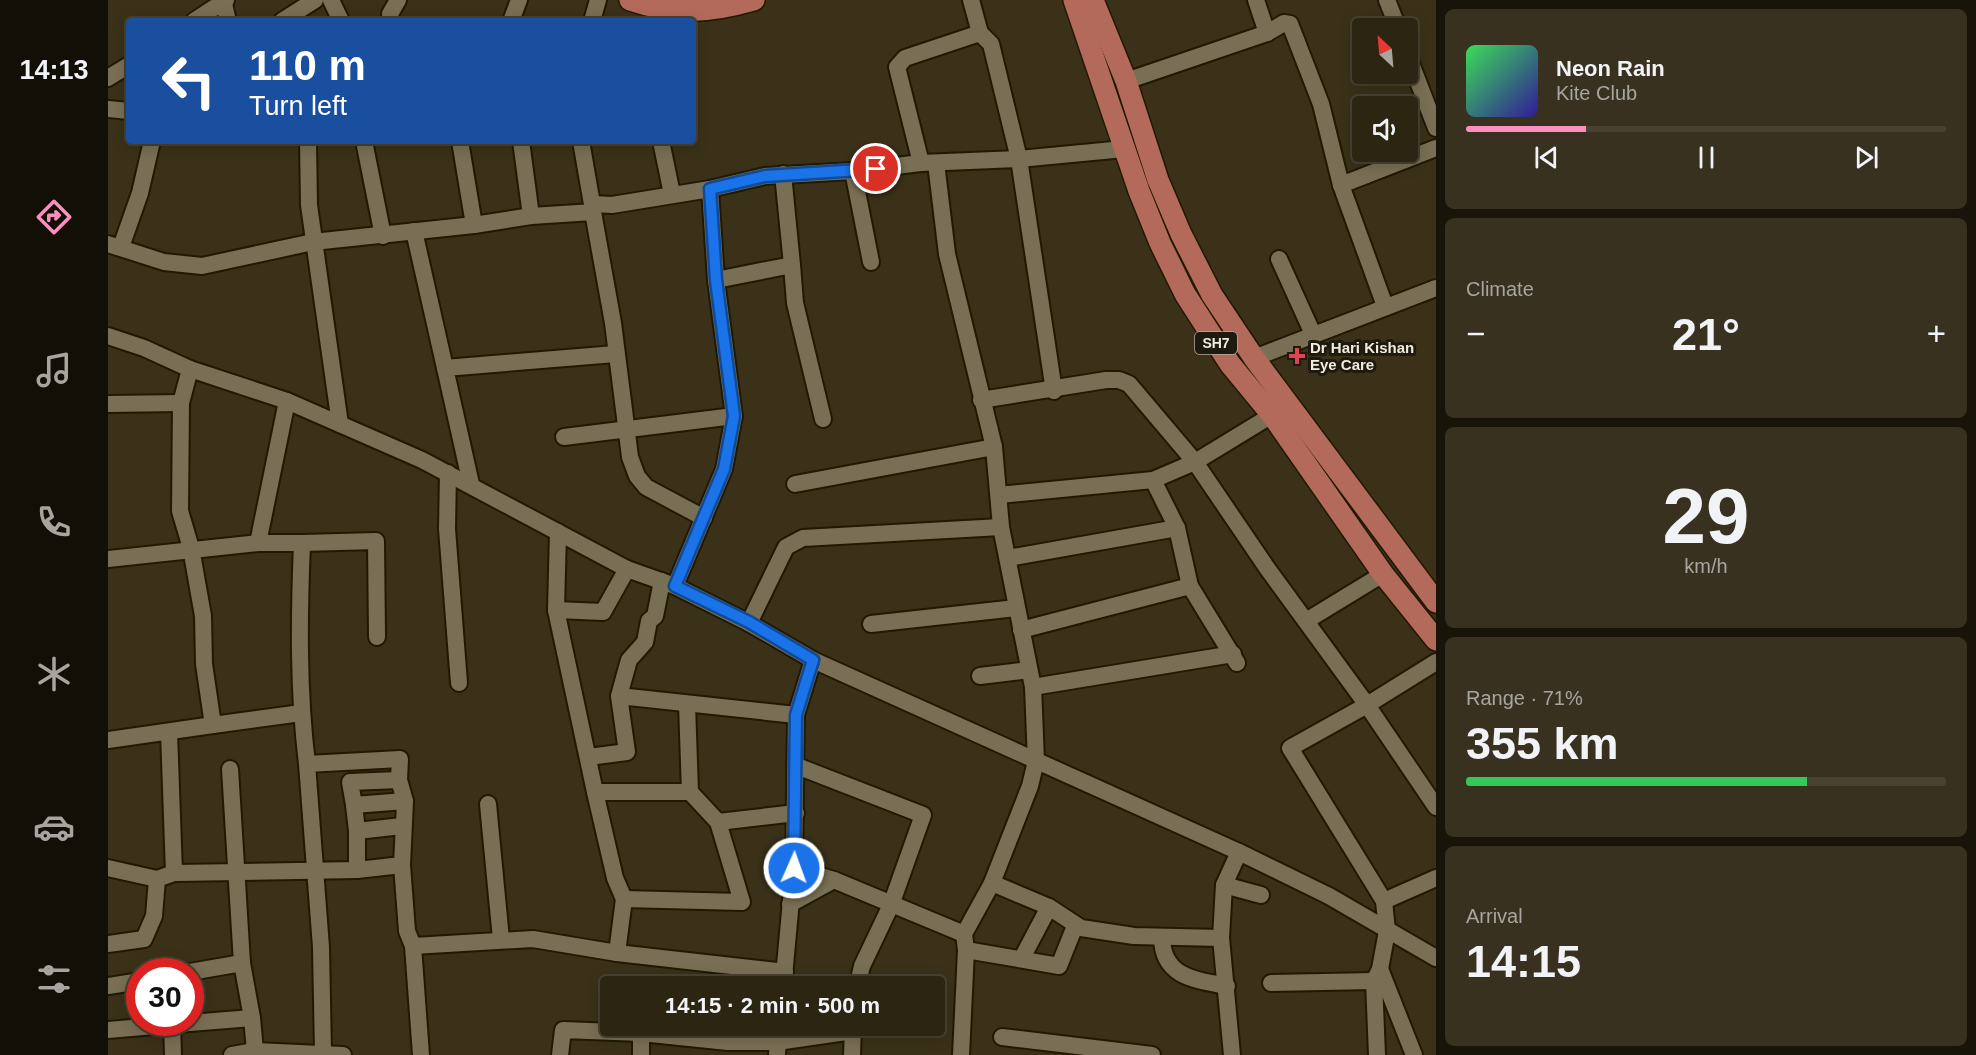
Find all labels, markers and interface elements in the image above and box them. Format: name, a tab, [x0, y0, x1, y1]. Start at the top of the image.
north arrow	[1352, 18, 1418, 84]
map controls	[1352, 18, 1418, 162]
icon: left	[150, 42, 228, 120]
text: 110 m	[249, 42, 366, 89]
text: 14:13	[19, 55, 89, 85]
text: Neon Rain	[1556, 56, 1665, 81]
text: Kite Club	[1556, 82, 1637, 104]
text: Turn left	[249, 91, 347, 121]
button: sound	[1352, 96, 1418, 162]
icon: previous	[1530, 141, 1563, 174]
icon: pause	[1690, 141, 1723, 174]
icon: next	[1850, 141, 1883, 174]
pin	[850, 143, 901, 194]
icon: arrive	[859, 152, 892, 185]
icon: directions	[33, 196, 75, 238]
text: Climate	[1466, 278, 1534, 300]
text: 21°	[1672, 309, 1740, 360]
text: −	[1466, 315, 1485, 352]
text: +	[1927, 315, 1946, 352]
road number: SH7	[1195, 332, 1237, 354]
place label: Dr Hari Kishan Eye Care	[1310, 339, 1414, 373]
marker: Dr Hari Kishan Eye Care	[1288, 347, 1306, 365]
icon: music	[33, 349, 75, 391]
text: 29	[1663, 472, 1749, 560]
icon: phone	[33, 501, 75, 543]
text: km/h	[1684, 555, 1728, 577]
icon: climate	[33, 653, 75, 695]
text: Range · 71%	[1466, 687, 1583, 709]
text: 355 km	[1466, 718, 1619, 769]
icon: car	[33, 806, 75, 848]
position arrow	[762, 836, 826, 900]
text: Arrival	[1466, 905, 1523, 927]
text: 14:15	[1466, 936, 1581, 987]
icon: filters	[33, 958, 75, 1000]
speed limit sign: 30	[126, 958, 204, 1036]
text: 14:15 · 2 min · 500 m	[665, 993, 880, 1018]

